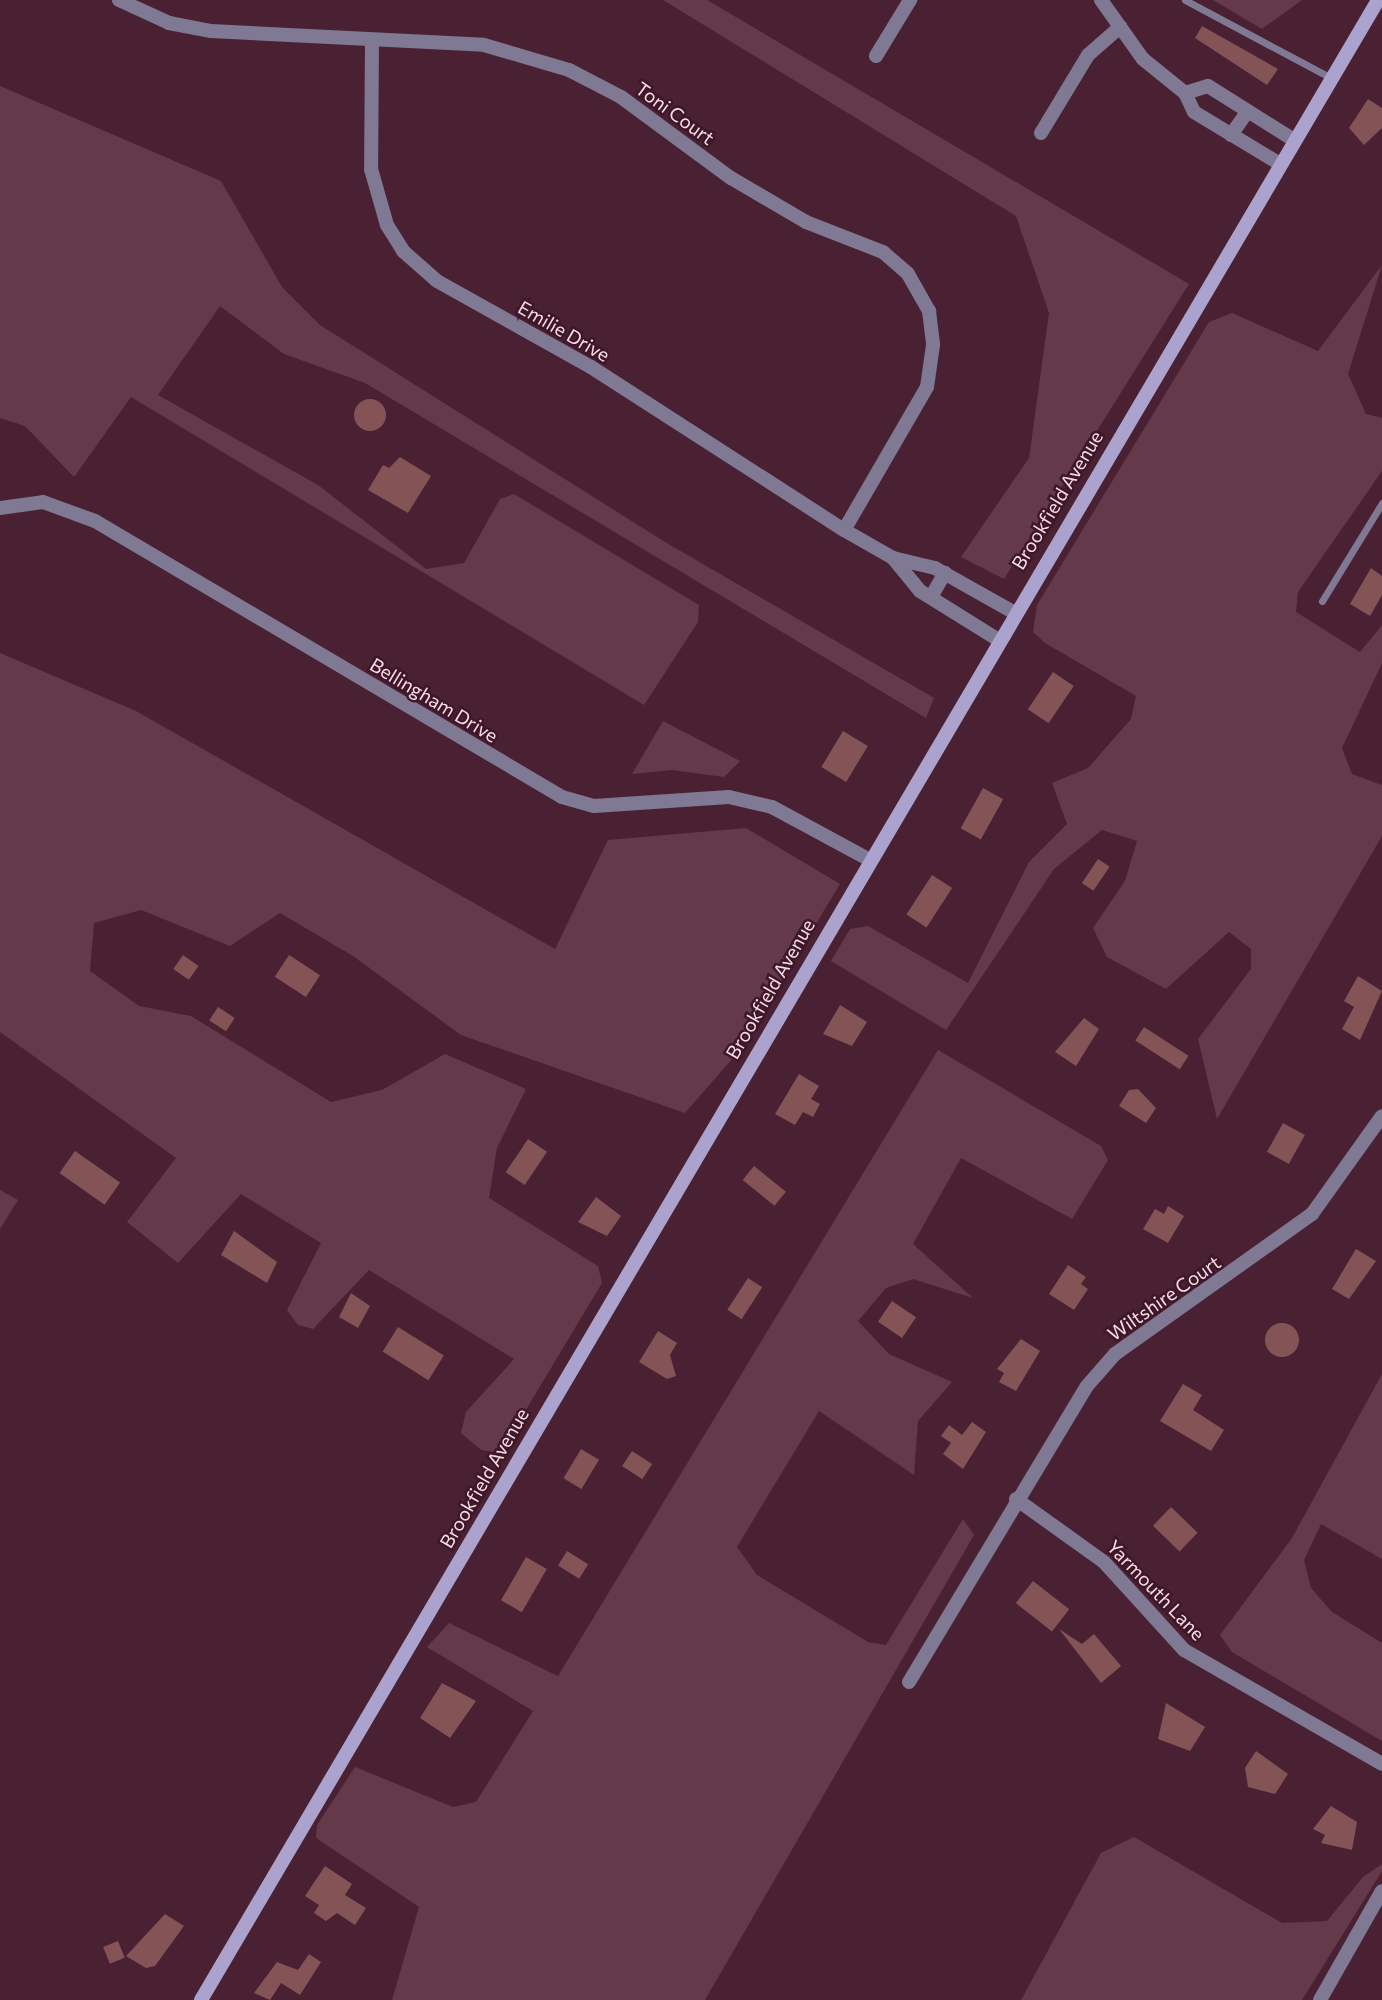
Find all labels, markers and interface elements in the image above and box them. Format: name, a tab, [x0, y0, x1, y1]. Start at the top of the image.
street label: Toni Court	[631, 77, 719, 149]
street label: Emilie Drive	[514, 296, 614, 366]
street label: Brookfield Avenue	[1007, 427, 1107, 573]
street label: Bellingham Drive	[366, 653, 502, 747]
street label: Brookfield Avenue	[721, 915, 819, 1063]
street label: Wiltshire Court	[1103, 1251, 1225, 1345]
street label: Brookfield Avenue	[435, 1404, 533, 1552]
street label: Yarmouth Lane	[1102, 1535, 1210, 1645]

